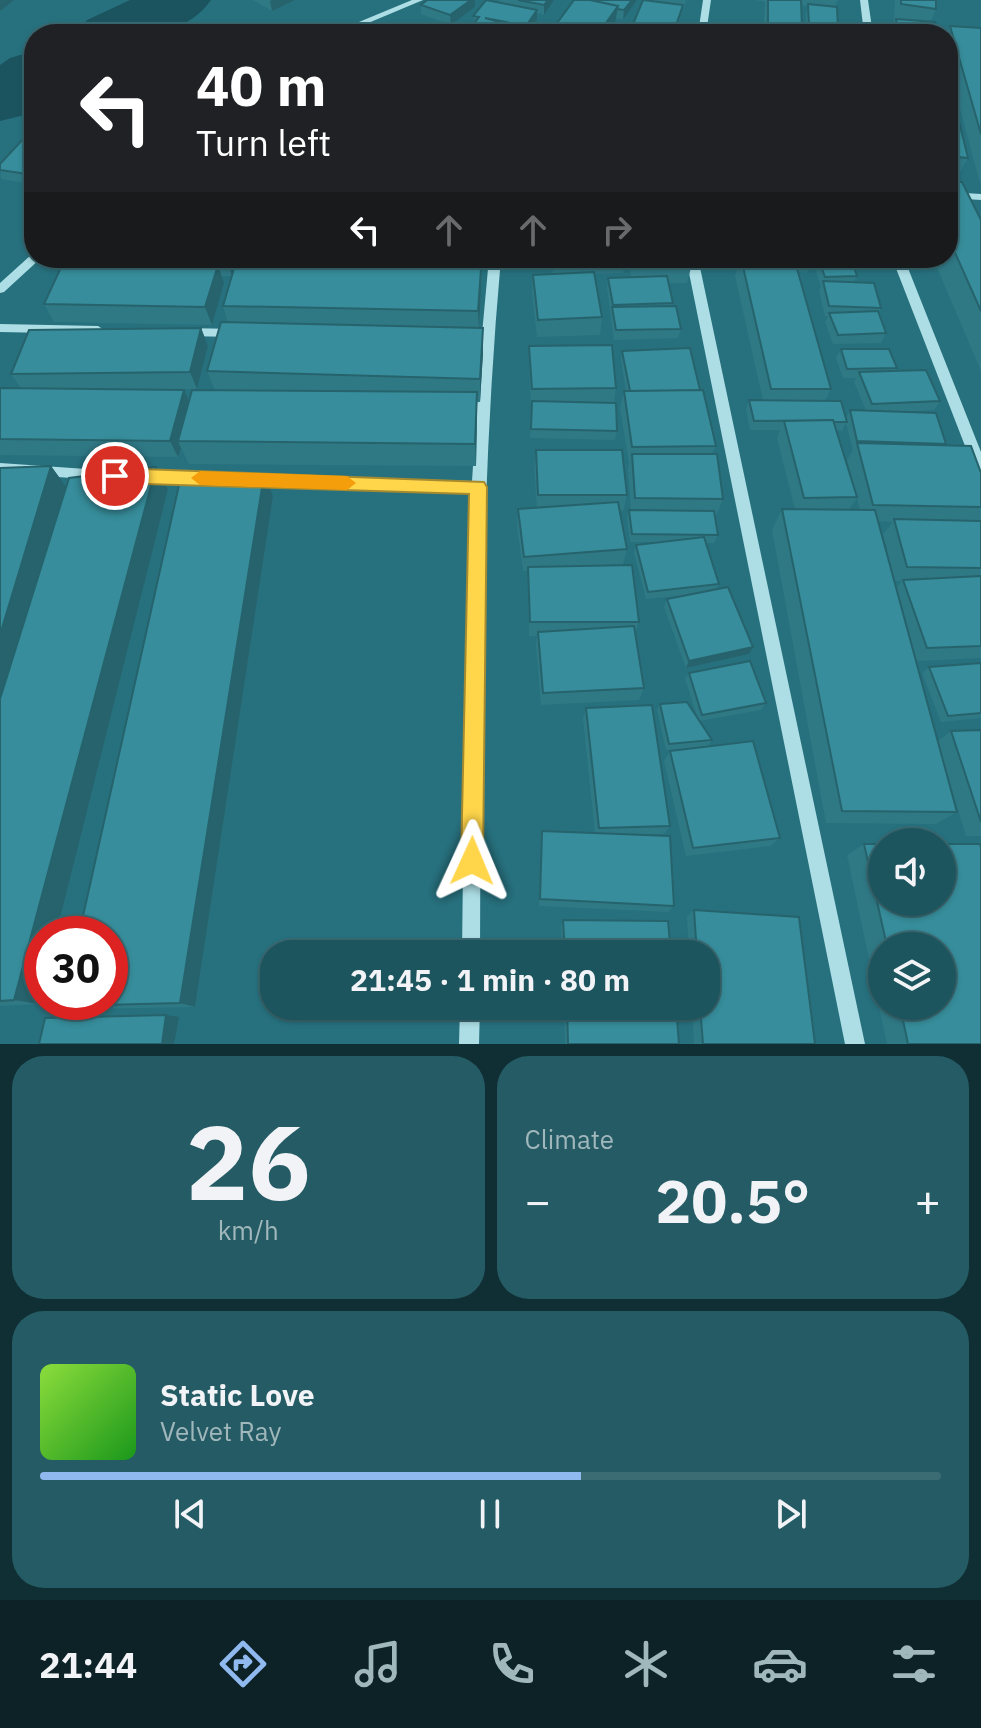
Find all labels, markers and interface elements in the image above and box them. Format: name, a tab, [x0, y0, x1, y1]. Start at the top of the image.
text: 40 m	[196, 49, 326, 121]
icon: left	[64, 56, 168, 160]
text: Turn left	[196, 119, 331, 166]
icon: left	[343, 208, 387, 252]
icon: ahead	[427, 208, 471, 252]
icon: ahead	[511, 208, 555, 252]
icon: right	[595, 208, 639, 252]
pin	[81, 442, 149, 510]
icon: arrive	[93, 454, 137, 498]
position arrow	[430, 819, 514, 903]
map controls	[868, 828, 956, 1020]
button: sound	[868, 828, 956, 916]
speed limit sign: 30	[24, 916, 128, 1020]
button: layers	[868, 932, 956, 1020]
text: 21:45 · 1 min · 80 m	[350, 960, 630, 999]
text: 26	[186, 1093, 311, 1229]
text: Climate	[525, 1122, 614, 1156]
text: 20.5°	[655, 1161, 810, 1240]
text: −	[525, 1172, 551, 1229]
text: +	[915, 1172, 941, 1229]
text: km/h	[218, 1213, 279, 1247]
text: Static Love	[160, 1375, 315, 1414]
text: Velvet Ray	[160, 1414, 281, 1448]
icon: previous	[168, 1492, 212, 1536]
icon: pause	[468, 1492, 512, 1536]
icon: next	[769, 1492, 813, 1536]
icon: directions	[215, 1636, 271, 1692]
icon: music	[350, 1636, 406, 1692]
icon: phone	[484, 1636, 540, 1692]
icon: climate	[618, 1636, 674, 1692]
icon: car	[752, 1636, 808, 1692]
icon: filters	[886, 1636, 942, 1692]
text: 21:44	[39, 1641, 137, 1688]

